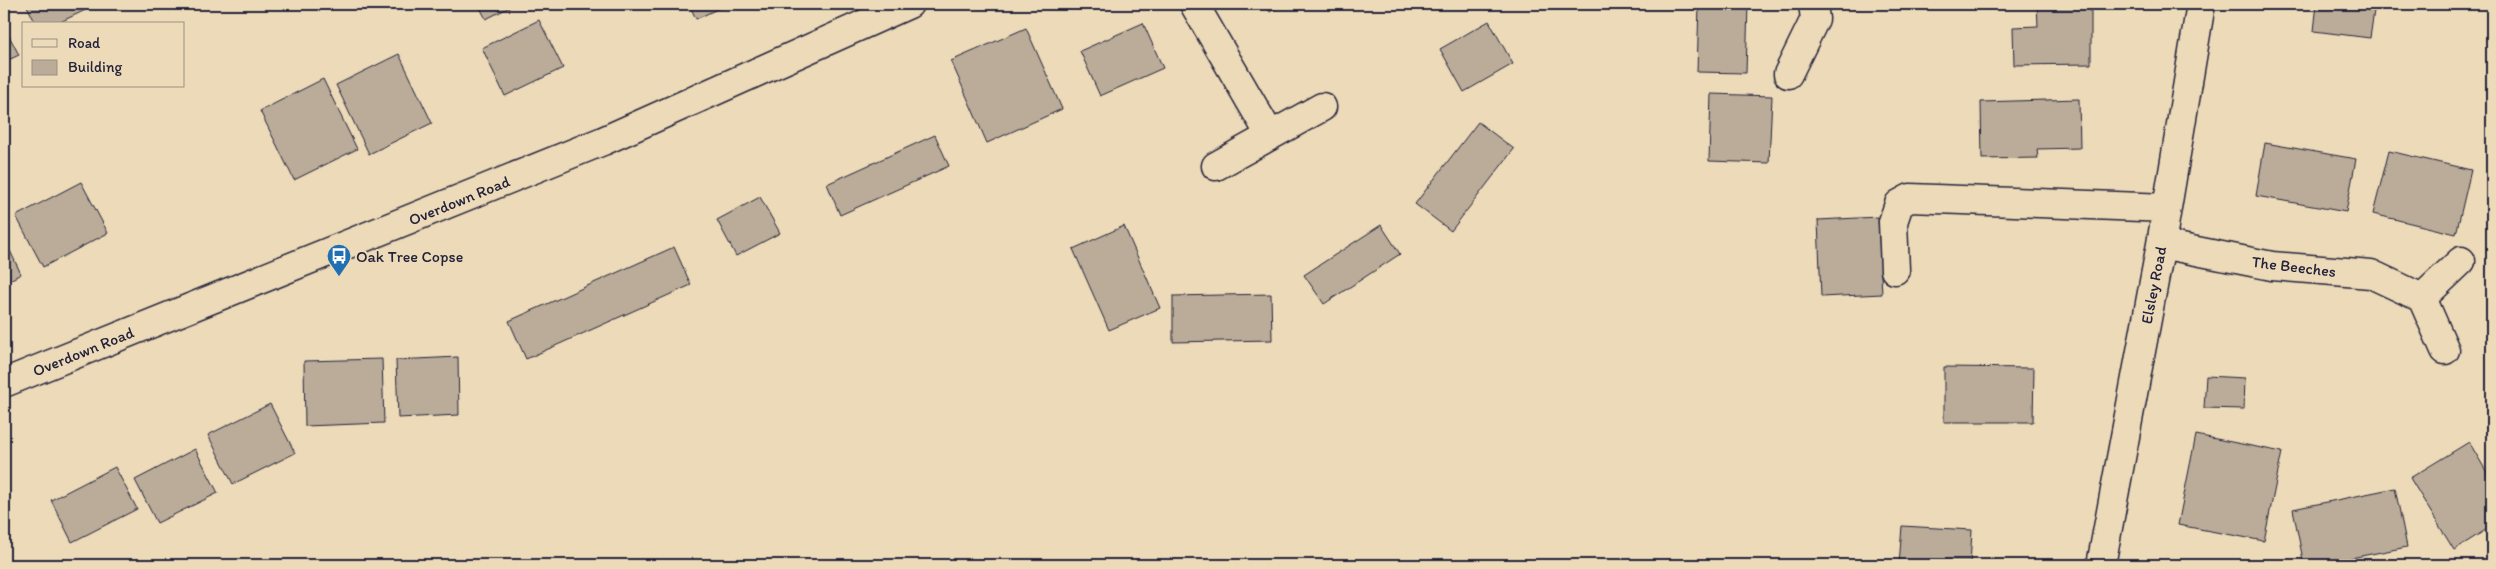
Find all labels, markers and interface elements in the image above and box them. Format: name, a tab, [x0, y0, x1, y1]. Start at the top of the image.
legend	[22, 22, 185, 88]
text: Road	[68, 34, 101, 52]
text: Building	[68, 58, 122, 76]
street label: Overdown Road	[406, 171, 513, 229]
bus stop icon: Oak Tree Copse	[326, 243, 352, 277]
street label: Elsley Road	[2137, 244, 2170, 325]
place label: Oak Tree Copse	[356, 247, 463, 266]
street label: The Beeches	[2251, 252, 2337, 281]
street label: Overdown Road	[30, 322, 137, 380]

